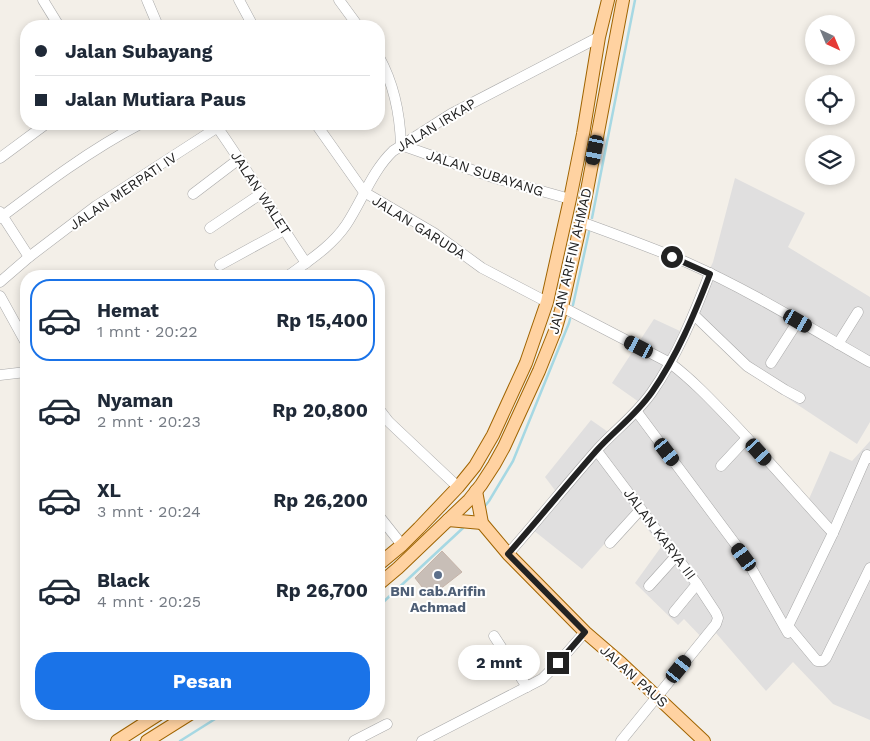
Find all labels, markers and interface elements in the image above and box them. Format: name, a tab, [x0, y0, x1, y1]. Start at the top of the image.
north arrow	[805, 15, 855, 65]
map controls	[805, 15, 855, 185]
text: Jalan Subayang	[65, 40, 212, 63]
button: locate	[805, 75, 855, 125]
text: Jalan Mutiara Paus	[65, 88, 246, 111]
street label: JALAN IRKAP	[393, 95, 479, 155]
car	[584, 134, 605, 166]
button: layers	[805, 135, 855, 185]
street label: JALAN SUBAYANG	[424, 146, 546, 200]
street label: JALAN WALET	[228, 148, 294, 239]
street label: JALAN MERPATI IV	[66, 149, 180, 233]
street label: JALAN ARIFIN AHMAD	[545, 186, 595, 336]
street label: JALAN GARUDA	[369, 192, 469, 262]
route start	[661, 246, 683, 268]
icon: car	[37, 298, 82, 343]
text: Hemat	[97, 299, 159, 322]
car	[781, 307, 814, 335]
text: Rp 15,400	[276, 309, 368, 332]
text: 1 mnt · 20:22	[97, 322, 198, 341]
car	[622, 334, 655, 360]
icon: car	[37, 388, 82, 433]
text: Nyaman	[97, 389, 173, 412]
text: Rp 20,800	[272, 399, 368, 422]
text: 2 mnt · 20:23	[97, 412, 201, 431]
car	[651, 436, 682, 468]
car	[743, 436, 774, 468]
icon: car	[37, 478, 82, 523]
text: XL	[97, 479, 121, 502]
street label: JALAN KARYA III	[621, 485, 699, 583]
text: Rp 26,200	[273, 489, 368, 512]
text: 3 mnt · 20:24	[97, 502, 201, 521]
car	[729, 540, 758, 574]
icon: car	[37, 568, 82, 613]
text: Black	[97, 569, 150, 592]
marker: BNI cab.Arifin Achmad	[432, 569, 444, 581]
text: Rp 26,700	[276, 579, 368, 602]
place label: BNI cab.Arifin Achmad	[390, 583, 486, 615]
text: 4 mnt · 20:25	[97, 592, 201, 611]
street label: JALAN PAUS	[597, 642, 671, 710]
callout: 2 mnt	[458, 646, 540, 680]
button: Pesan	[35, 652, 370, 710]
route end	[547, 652, 569, 674]
text: 2 mnt	[476, 653, 522, 672]
car	[663, 653, 694, 685]

